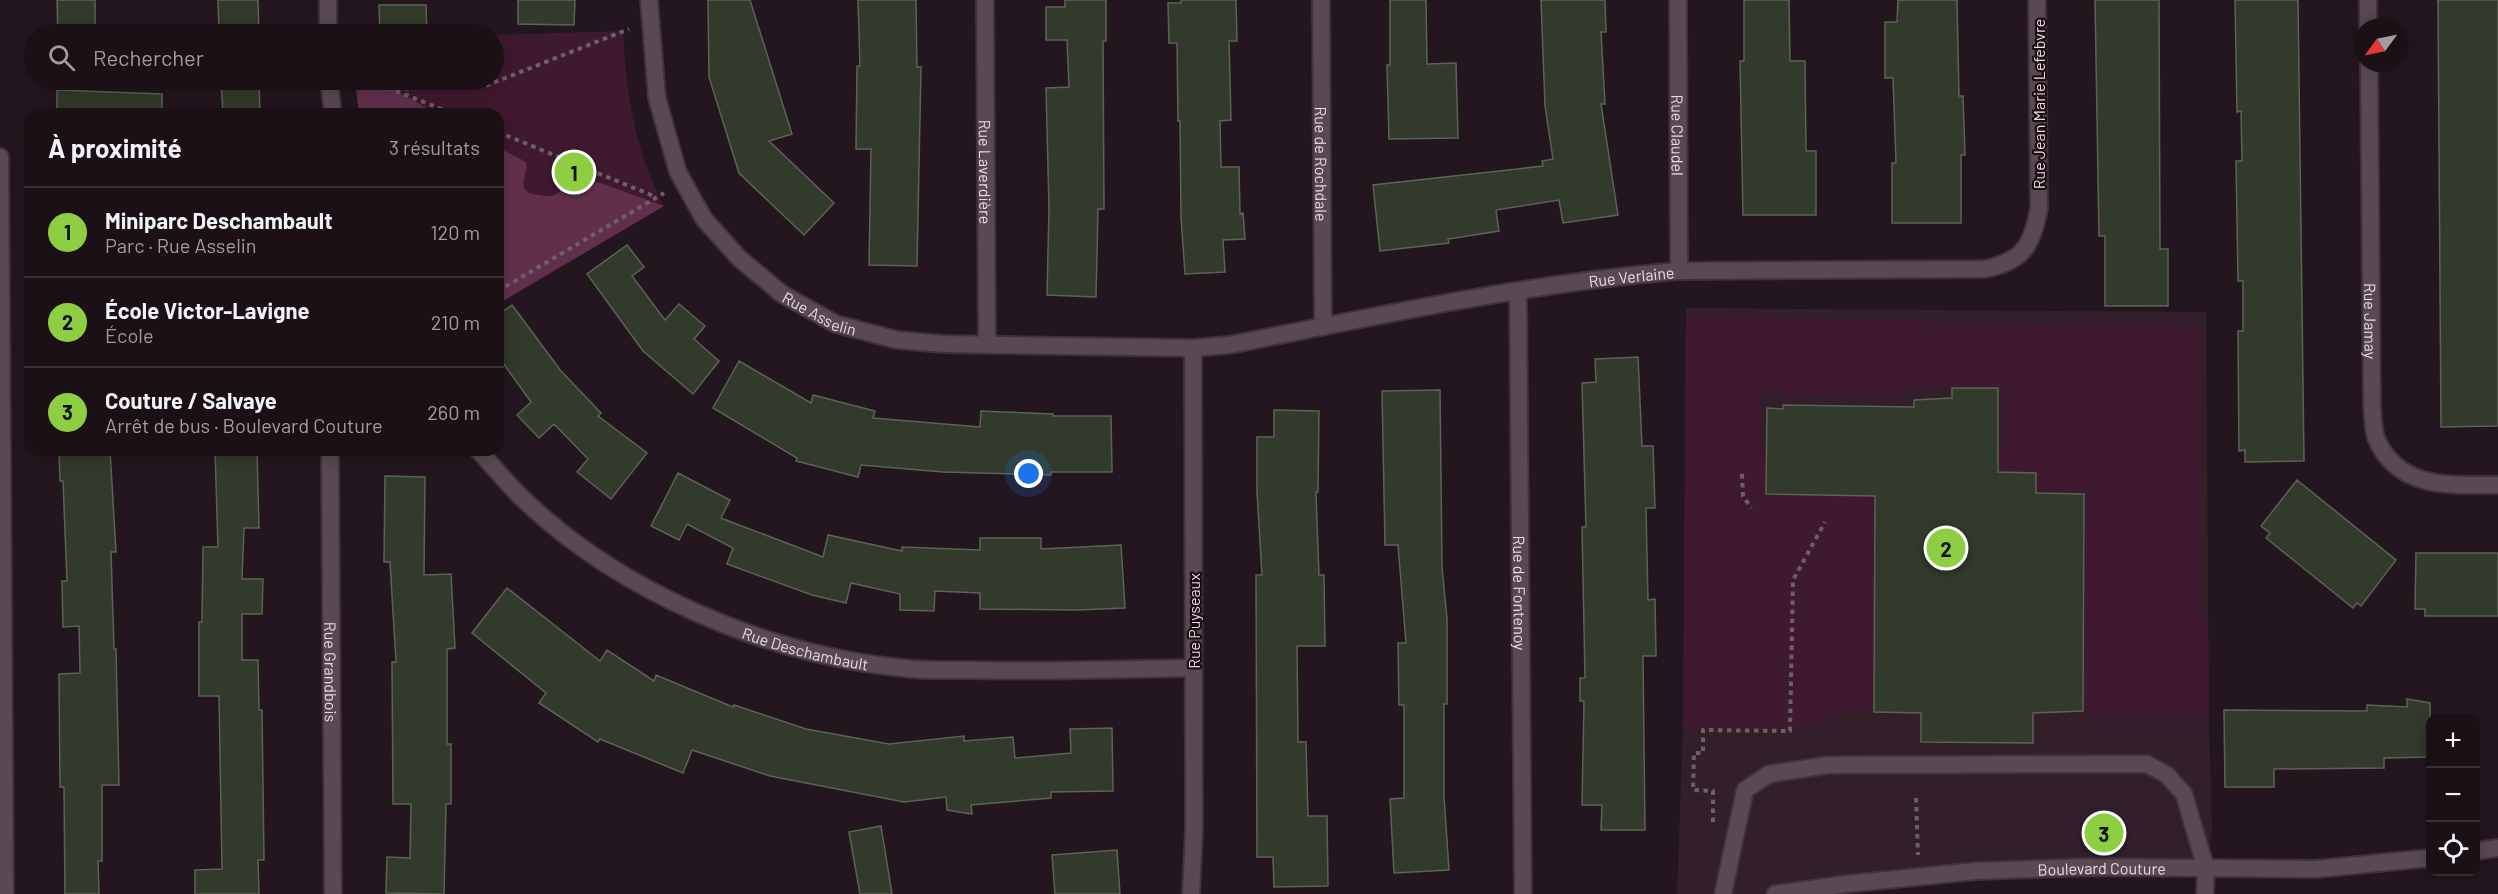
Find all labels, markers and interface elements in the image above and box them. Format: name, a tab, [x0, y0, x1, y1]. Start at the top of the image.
north arrow	[2354, 18, 2408, 72]
street label: Rue Jean Marie Lefebvre	[2029, 19, 2048, 189]
search box	[24, 24, 504, 90]
icon: search	[45, 41, 78, 74]
text: Rechercher	[93, 44, 204, 70]
street label: Rue Claudel	[1669, 94, 1688, 176]
street label: Rue de Rochdale	[1312, 106, 1332, 222]
street label: Rue Laverdière	[976, 120, 996, 224]
text: À proximité	[48, 132, 182, 163]
text: 3 résultats	[389, 135, 480, 159]
pin: 1	[554, 150, 594, 195]
text: Miniparc Deschambault	[105, 207, 333, 233]
text: 1	[64, 220, 71, 244]
text: 120 m	[430, 220, 480, 244]
text: Parc · Rue Asselin	[105, 233, 257, 257]
street label: Rue Verlaine	[1587, 262, 1675, 290]
street label: Rue Jamay	[2361, 283, 2381, 360]
street label: Rue Asselin	[780, 287, 858, 338]
text: École Victor-Lavigne	[105, 297, 309, 323]
text: 2	[62, 310, 73, 334]
text: 210 m	[431, 310, 480, 334]
text: École	[105, 323, 154, 347]
text: Couture / Salvaye	[105, 387, 277, 413]
text: 3	[62, 400, 73, 424]
text: 260 m	[427, 400, 480, 424]
text: Arrêt de bus · Boulevard Couture	[105, 413, 383, 437]
your location	[1014, 459, 1043, 488]
pin: 2	[1926, 526, 1966, 570]
street label: Rue de Fontenoy	[1511, 535, 1530, 651]
street label: Rue Puyseaux	[1184, 573, 1203, 669]
street label: Rue Grandbois	[322, 622, 341, 722]
street label: Rue Deschambault	[740, 622, 870, 673]
map controls	[2426, 714, 2480, 876]
button: +	[2426, 714, 2480, 768]
button: −	[2426, 768, 2480, 822]
pin: 3	[2084, 810, 2124, 856]
button: locate	[2426, 822, 2480, 876]
street label: Boulevard Couture	[2037, 857, 2166, 878]

